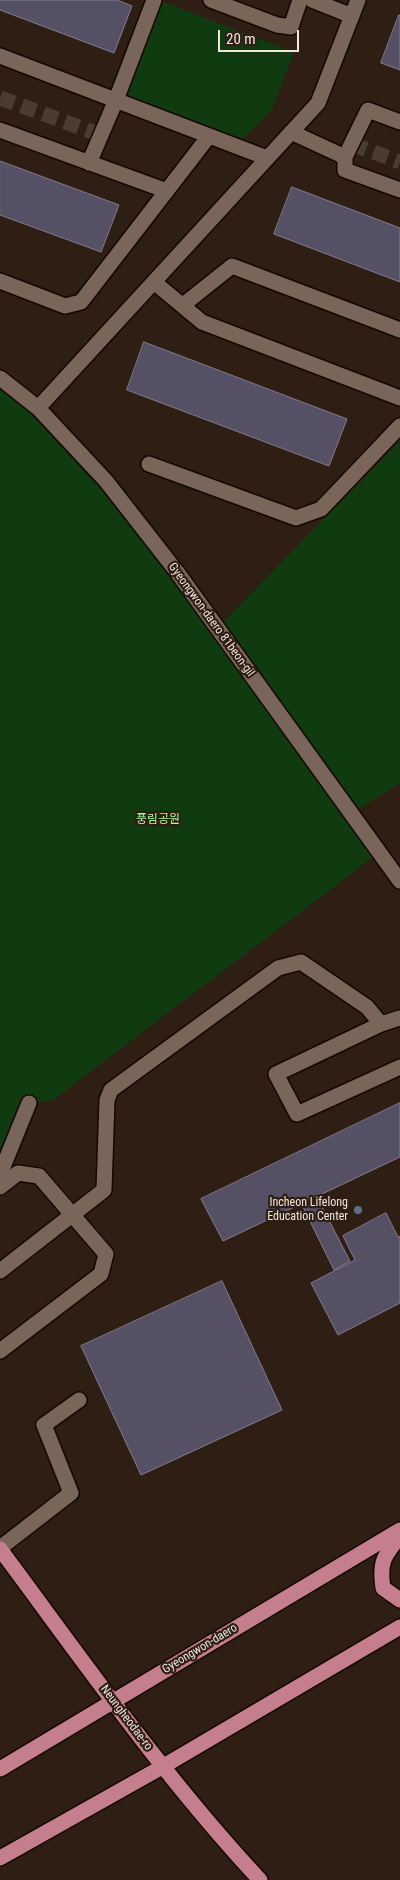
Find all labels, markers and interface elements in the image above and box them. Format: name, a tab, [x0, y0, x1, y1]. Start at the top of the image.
scale bar	[220, 20, 301, 52]
text: 20 m	[226, 30, 256, 48]
street label: Gyeongwon-daero 81beon-gil	[165, 560, 257, 680]
park label: 풍림공원	[136, 813, 180, 827]
place label: Incheon Lifelong Education Center	[267, 1196, 348, 1224]
marker: Incheon Lifelong Education Center	[352, 1204, 364, 1216]
street label: Gyeongwon-daero	[160, 1621, 240, 1677]
street label: Neungheodae-ro	[97, 1683, 155, 1753]

